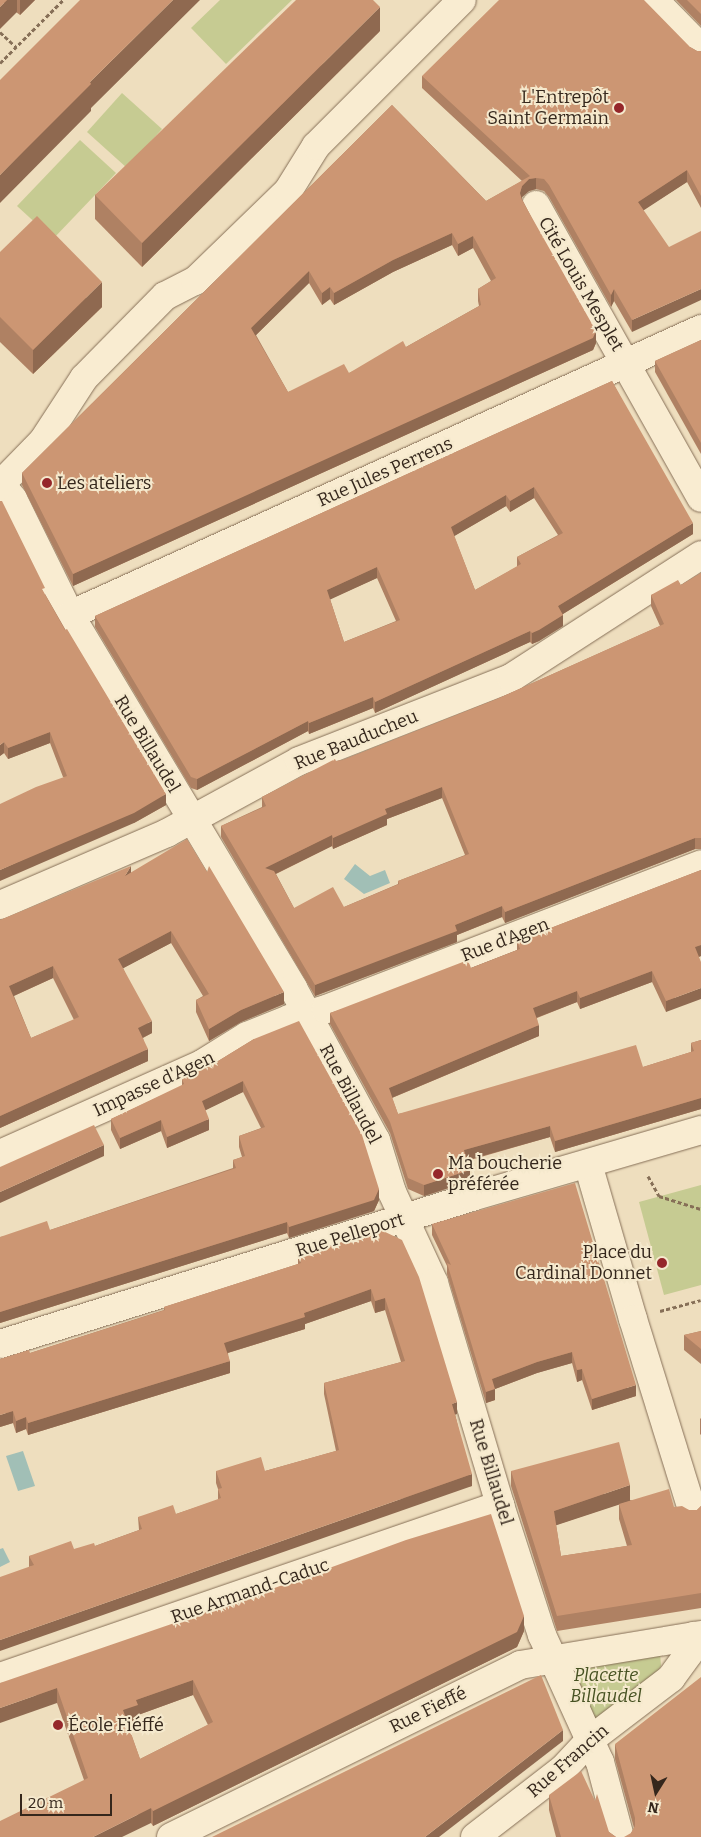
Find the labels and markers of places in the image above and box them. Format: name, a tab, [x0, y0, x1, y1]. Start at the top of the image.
place label: L'Entrepôt Saint Germain	[487, 87, 609, 130]
marker: L'Entrepôt Saint Germain	[613, 102, 625, 114]
place label: Les ateliers	[57, 472, 151, 494]
marker: Les ateliers	[41, 477, 53, 489]
place label: Ma boucherie préférée	[448, 1153, 562, 1196]
marker: Ma boucherie préférée	[432, 1168, 444, 1180]
place label: Place du Cardinal Donnet	[515, 1242, 652, 1284]
marker: Place du Cardinal Donnet	[656, 1257, 668, 1269]
place label: École Fiéffé	[68, 1714, 164, 1736]
marker: École Fiéffé	[52, 1719, 64, 1731]

